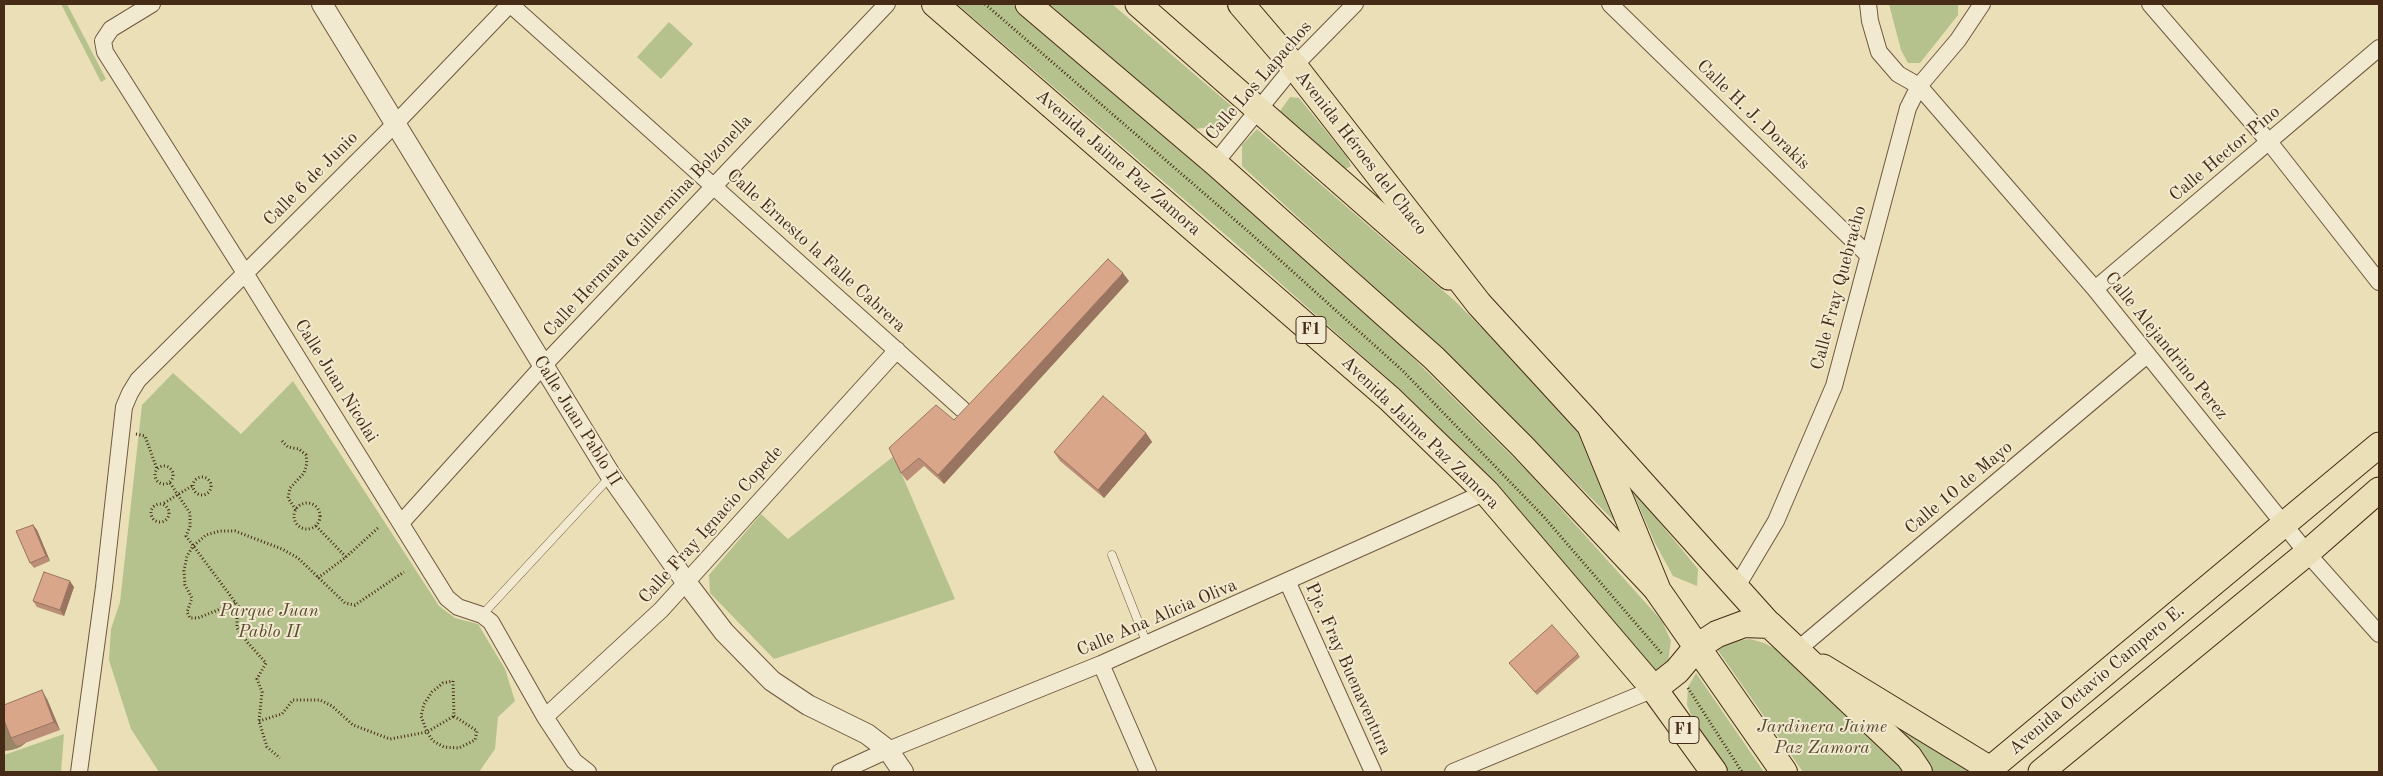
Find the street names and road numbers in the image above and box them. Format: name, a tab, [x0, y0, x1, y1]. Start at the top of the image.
street label: Calle Los Lapachos	[1201, 17, 1317, 145]
street label: Calle H. J. Dorakis	[1692, 55, 1814, 175]
street label: Avenida Héroes del Chaco	[1290, 67, 1432, 239]
street label: Avenida Jaime Paz Zamora	[1031, 85, 1205, 241]
street label: Calle Hector Pino	[2165, 101, 2285, 207]
street label: Calle Hermana Guillermina Bolzonella	[539, 110, 757, 342]
street label: Calle 6 de Junio	[259, 127, 363, 231]
street label: Calle Ernesto la Falle Cabrera	[722, 165, 910, 337]
street label: Calle Fray Quebracho	[1807, 203, 1871, 373]
street label: Calle Alejandrino Perez	[2100, 268, 2232, 424]
street label: Calle Juan Nicolai	[289, 315, 383, 447]
road number: F1	[1296, 316, 1326, 344]
street label: Calle Juan Pablo II	[528, 352, 626, 490]
street label: Avenida Jaime Paz Zamora	[1336, 352, 1504, 514]
street label: Calle 10 de Mayo	[1901, 437, 2017, 539]
street label: Calle Fray Ignacio Copede	[634, 442, 788, 608]
street label: Calle Ana Alicia Oliva	[1074, 575, 1240, 661]
street label: Pje. Fray Buenaventura	[1300, 580, 1396, 758]
street label: Avenida Octavio Campero E.	[2005, 600, 2189, 760]
road number: F1	[1669, 716, 1699, 744]

